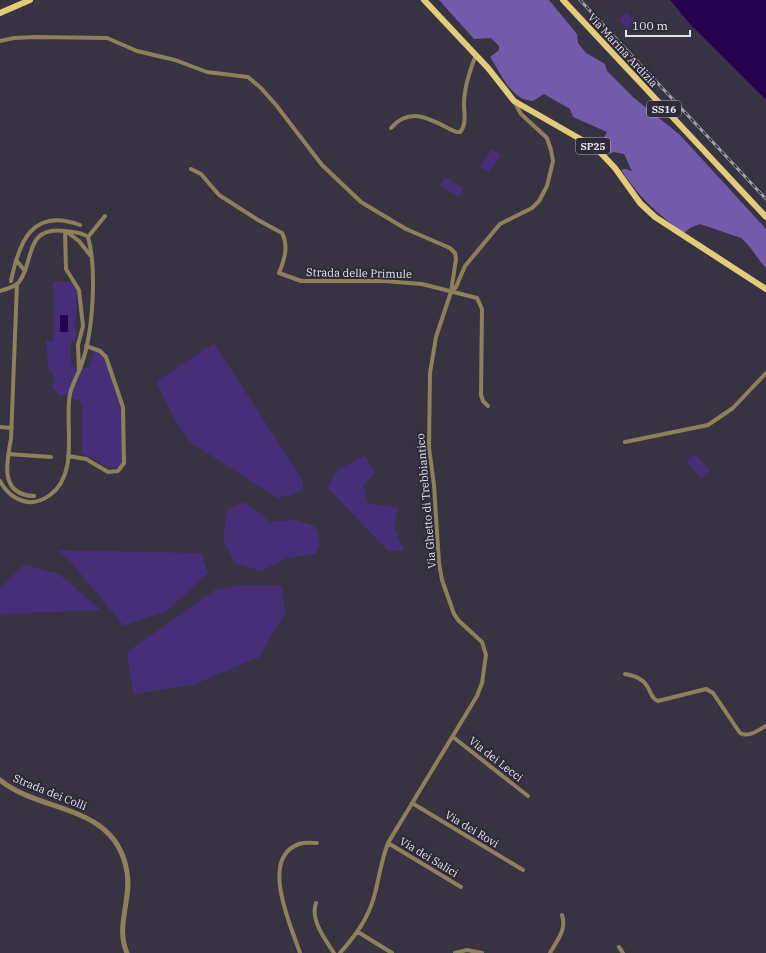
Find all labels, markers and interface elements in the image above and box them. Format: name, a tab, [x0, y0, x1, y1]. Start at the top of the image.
street label: Via Marina Ardizia	[585, 10, 661, 90]
scale bar	[626, 12, 690, 38]
text: 100 m	[632, 18, 668, 33]
road number: SS16	[647, 101, 681, 117]
road number: SP25	[576, 138, 610, 154]
street label: Strada delle Primule	[306, 265, 412, 281]
street label: Via Ghetto di Trebbiantico	[413, 433, 439, 569]
street label: Via dei Lecci	[466, 734, 526, 785]
street label: Strada dei Colli	[11, 771, 89, 813]
street label: Via dei Rovi	[443, 807, 502, 851]
street label: Via dei Salici	[397, 834, 461, 880]

